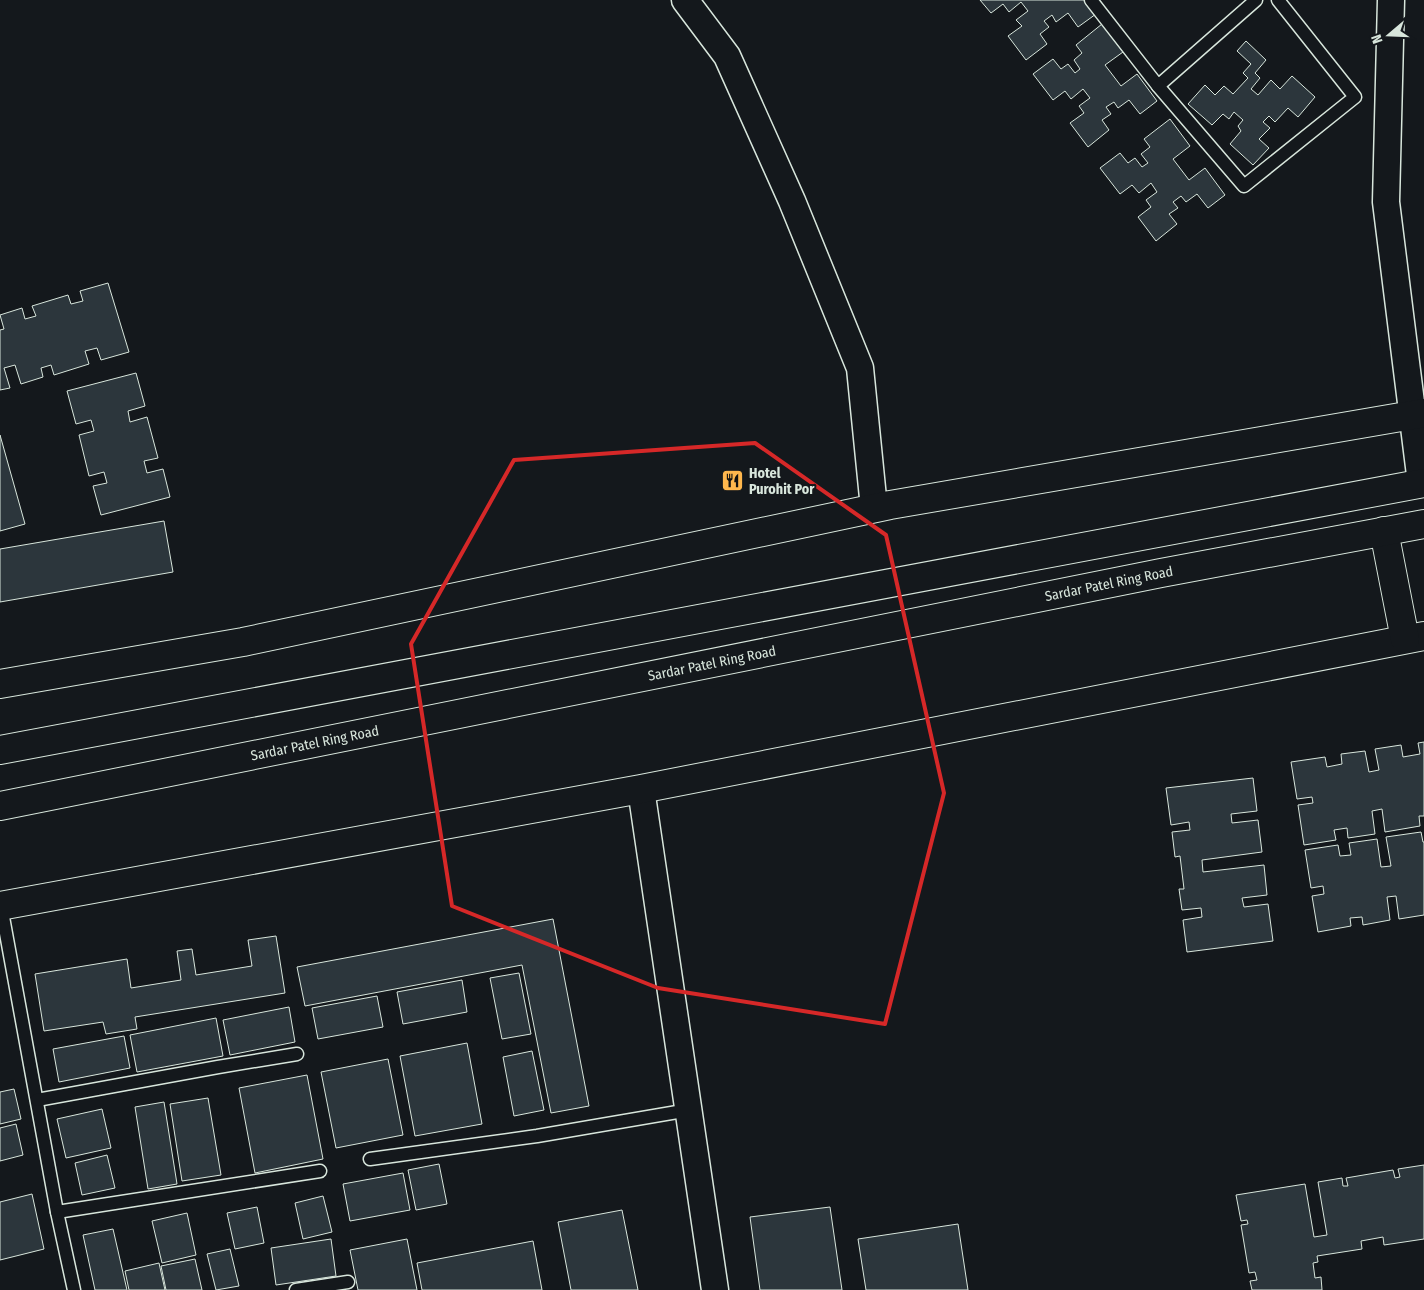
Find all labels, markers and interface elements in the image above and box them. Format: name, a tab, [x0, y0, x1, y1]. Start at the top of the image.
north arrow	[1364, 10, 1414, 60]
text: N	[1368, 32, 1387, 46]
place label: Hotel Purohit Por	[749, 465, 815, 498]
restaurant icon: Hotel Purohit Por	[721, 469, 745, 493]
street label: Sardar Patel Ring Road	[1043, 563, 1174, 605]
street label: Sardar Patel Ring Road	[646, 642, 777, 685]
street label: Sardar Patel Ring Road	[249, 722, 380, 764]

